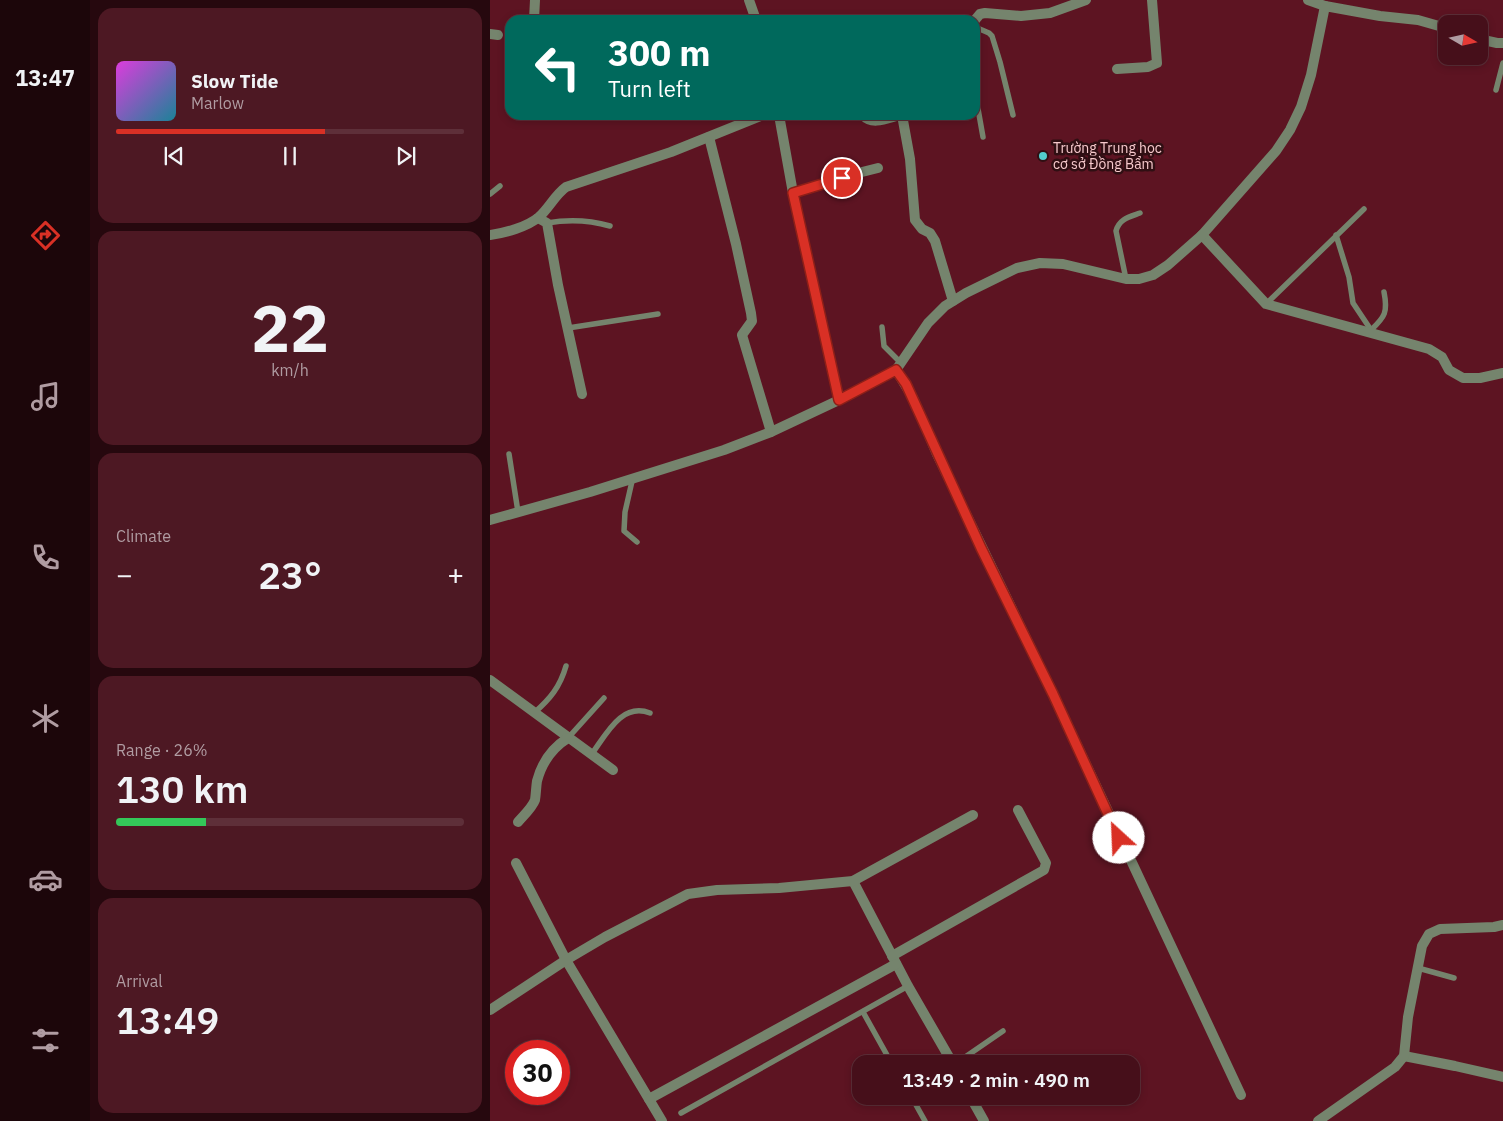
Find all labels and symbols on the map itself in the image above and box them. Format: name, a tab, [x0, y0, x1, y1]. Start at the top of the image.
north arrow	[1438, 15, 1488, 65]
place label: Trường Trung học cơ sở Đồng Bẩm	[1053, 139, 1162, 173]
marker: Trường Trung học cơ sở Đồng Bẩm	[1037, 150, 1049, 162]
pin	[821, 157, 863, 199]
position arrow	[1092, 811, 1144, 863]
speed limit sign: 30	[505, 1040, 570, 1105]

